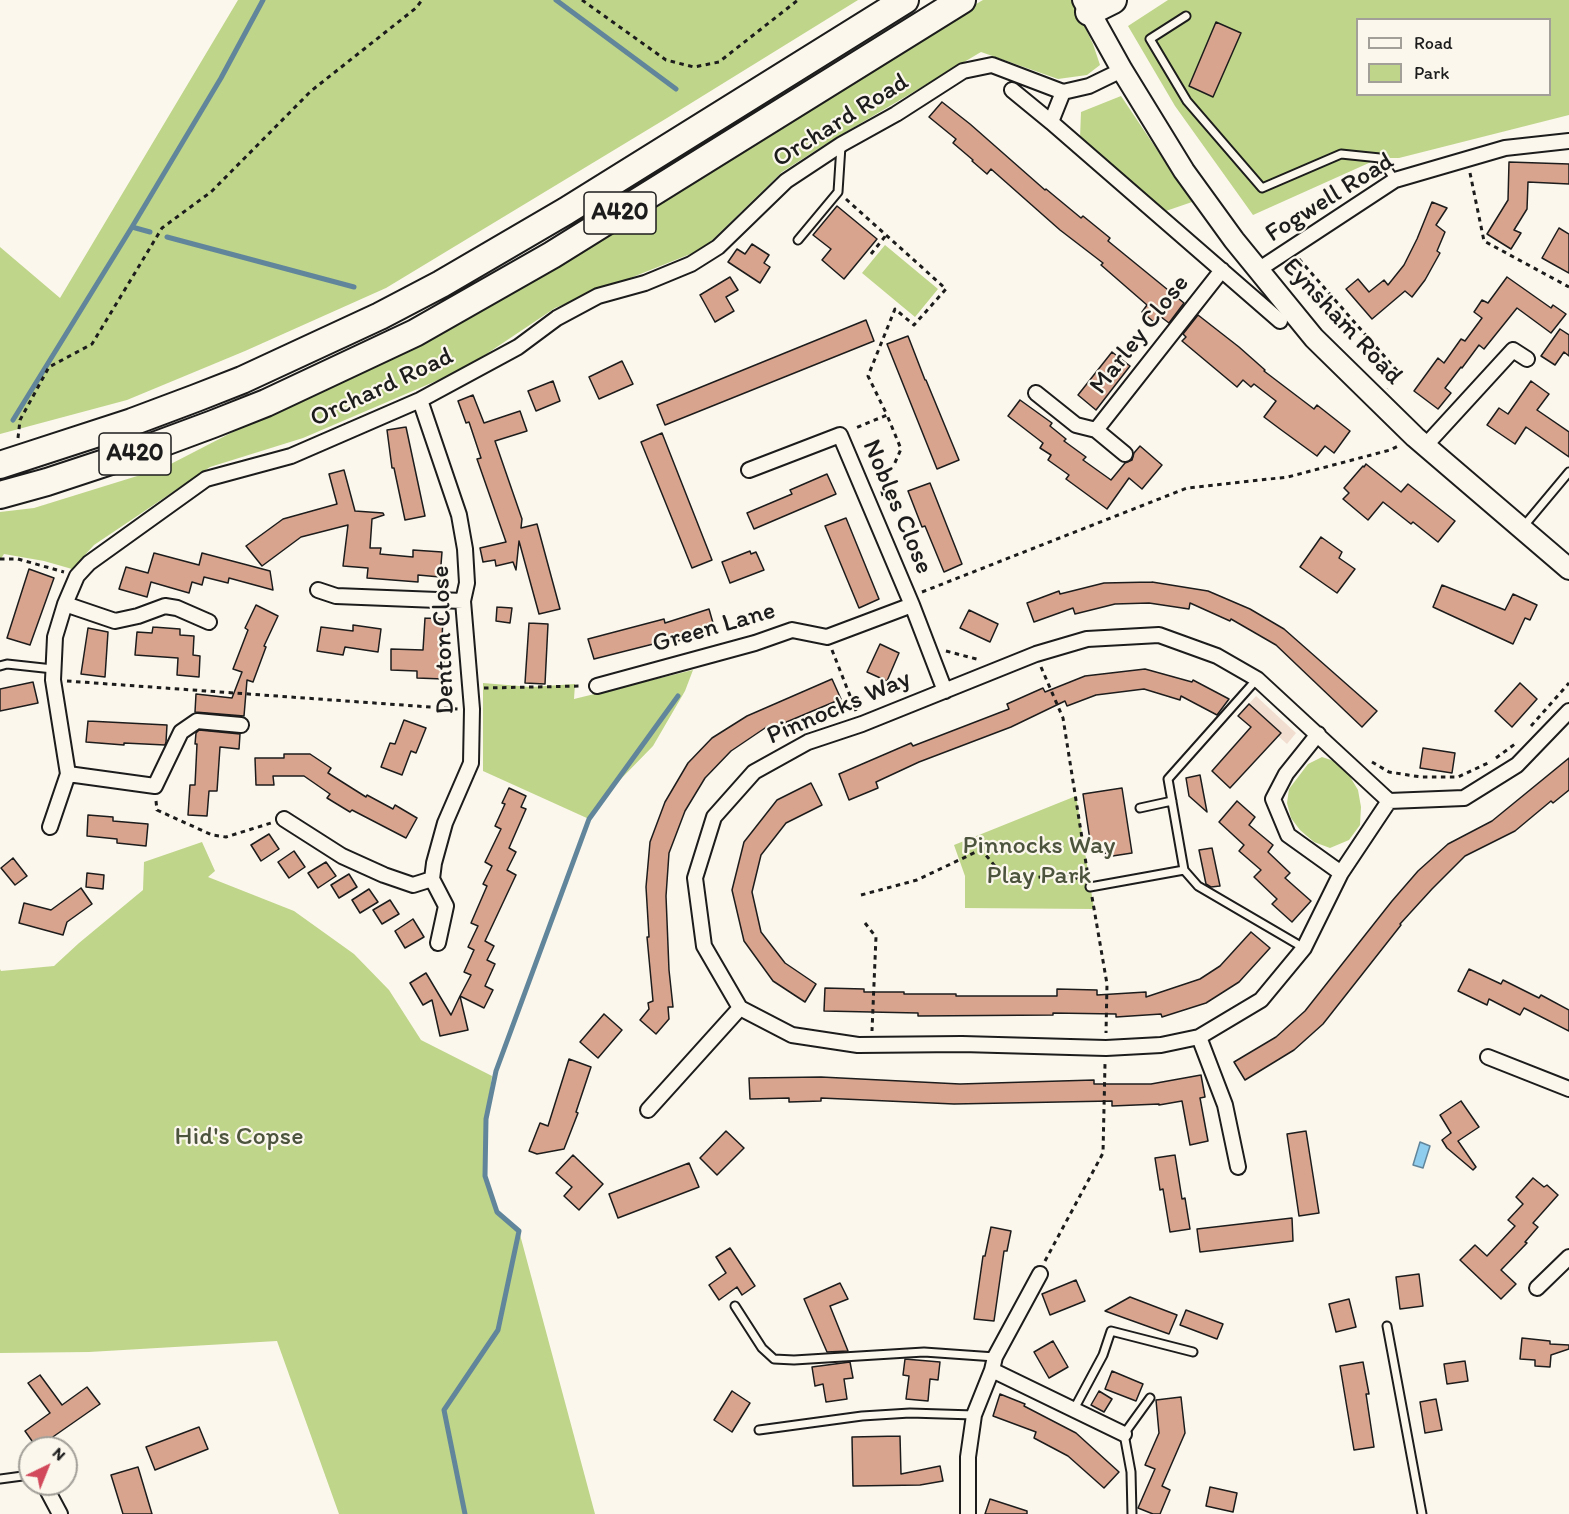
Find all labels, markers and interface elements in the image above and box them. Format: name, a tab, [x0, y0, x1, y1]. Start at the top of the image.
legend	[1356, 18, 1551, 96]
text: Road	[1414, 32, 1453, 54]
text: Park	[1414, 62, 1449, 84]
street label: Orchard Road	[767, 67, 915, 175]
street label: Fogwell Road	[1260, 146, 1400, 250]
road number: A420	[584, 192, 656, 234]
street label: Eynsham Road	[1275, 252, 1409, 392]
street label: Marley Close	[1084, 269, 1196, 401]
street label: Orchard Road	[305, 341, 459, 435]
road number: A420	[99, 433, 171, 475]
street label: Nobles Close	[855, 435, 939, 579]
street label: Denton Close	[426, 565, 462, 715]
street label: Green Lane	[649, 596, 779, 660]
street label: Pinnocks Way	[762, 664, 916, 752]
park label: Pinnocks Way Play Park	[962, 830, 1116, 892]
park label: Hid's Copse	[175, 1121, 303, 1153]
north arrow	[18, 1436, 78, 1496]
text: N	[49, 1443, 70, 1465]

